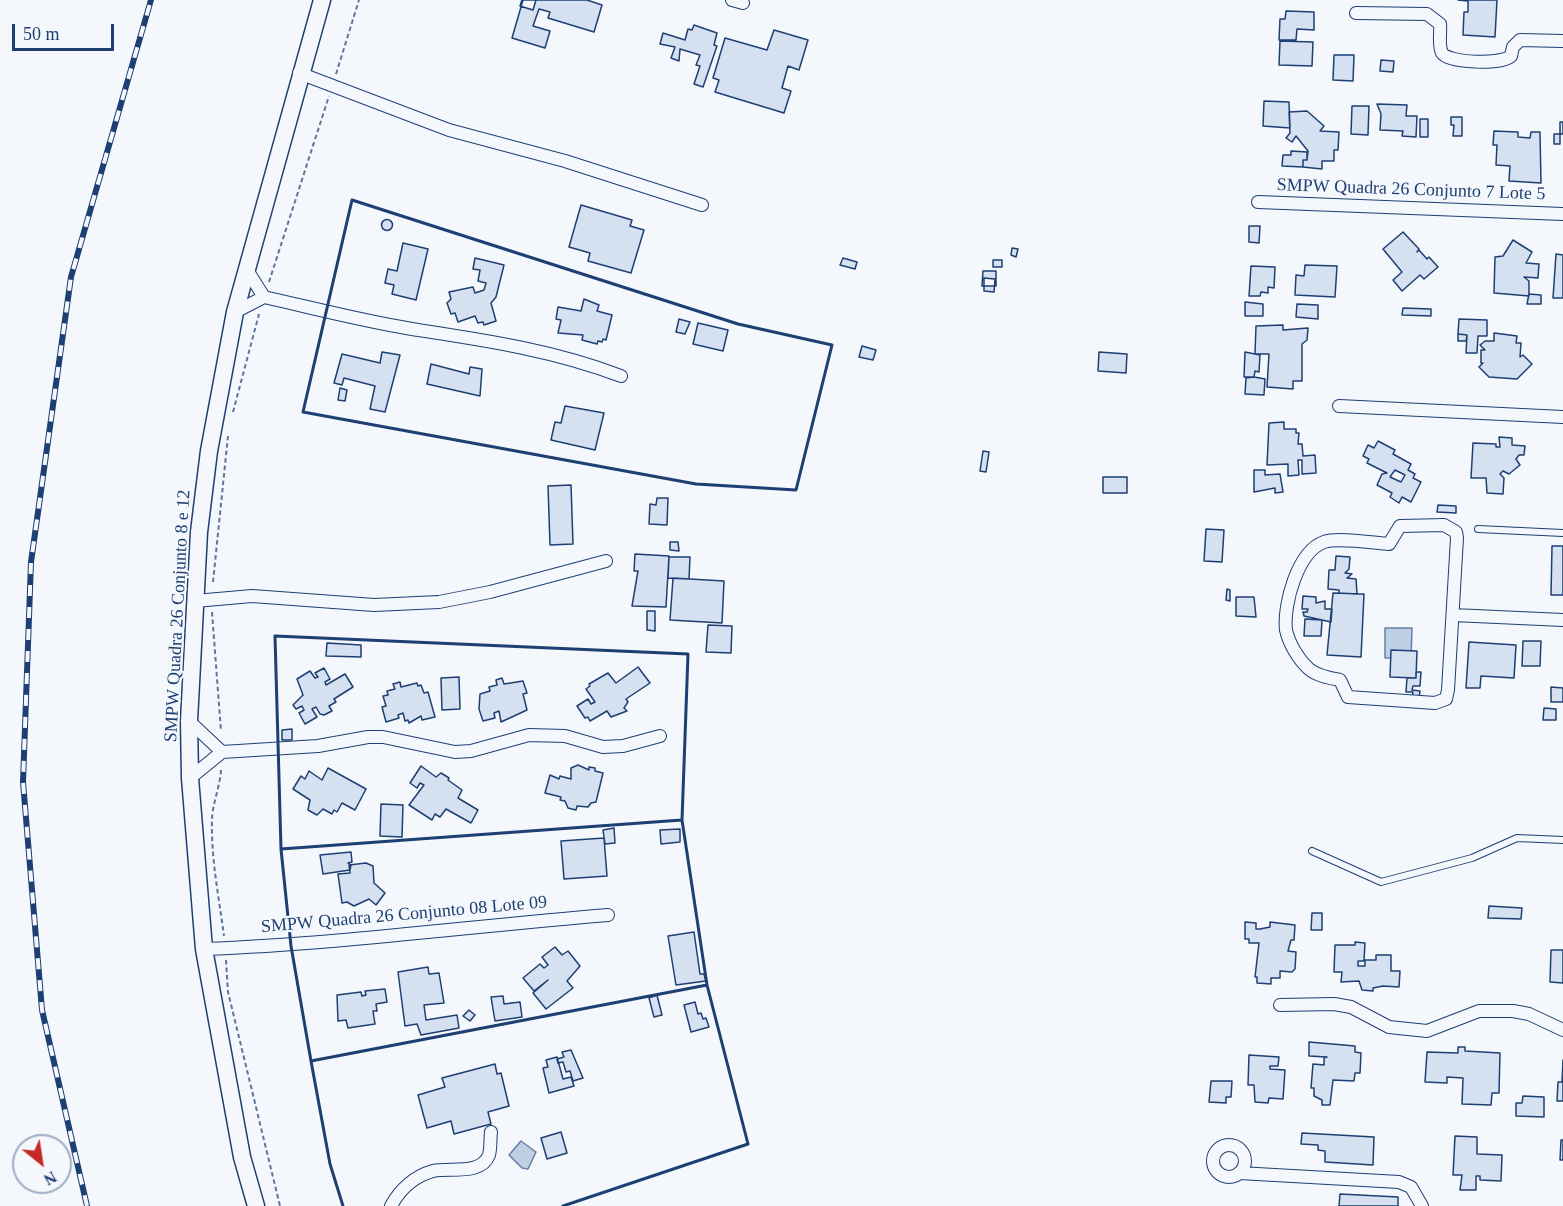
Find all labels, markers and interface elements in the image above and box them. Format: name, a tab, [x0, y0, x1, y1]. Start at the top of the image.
scale bar	[15, 12, 117, 50]
text: 50 m	[23, 24, 60, 44]
street label: SMPW Quadra 26 Conjunto 7 Lote 5	[1276, 175, 1546, 205]
street label: SMPW Quadra 26 Conjunto 8 e 12	[161, 489, 195, 743]
street label: SMPW Quadra 26 Conjunto 08 Lote 09	[260, 892, 548, 938]
north arrow	[12, 1134, 72, 1194]
text: N	[41, 1168, 60, 1189]

